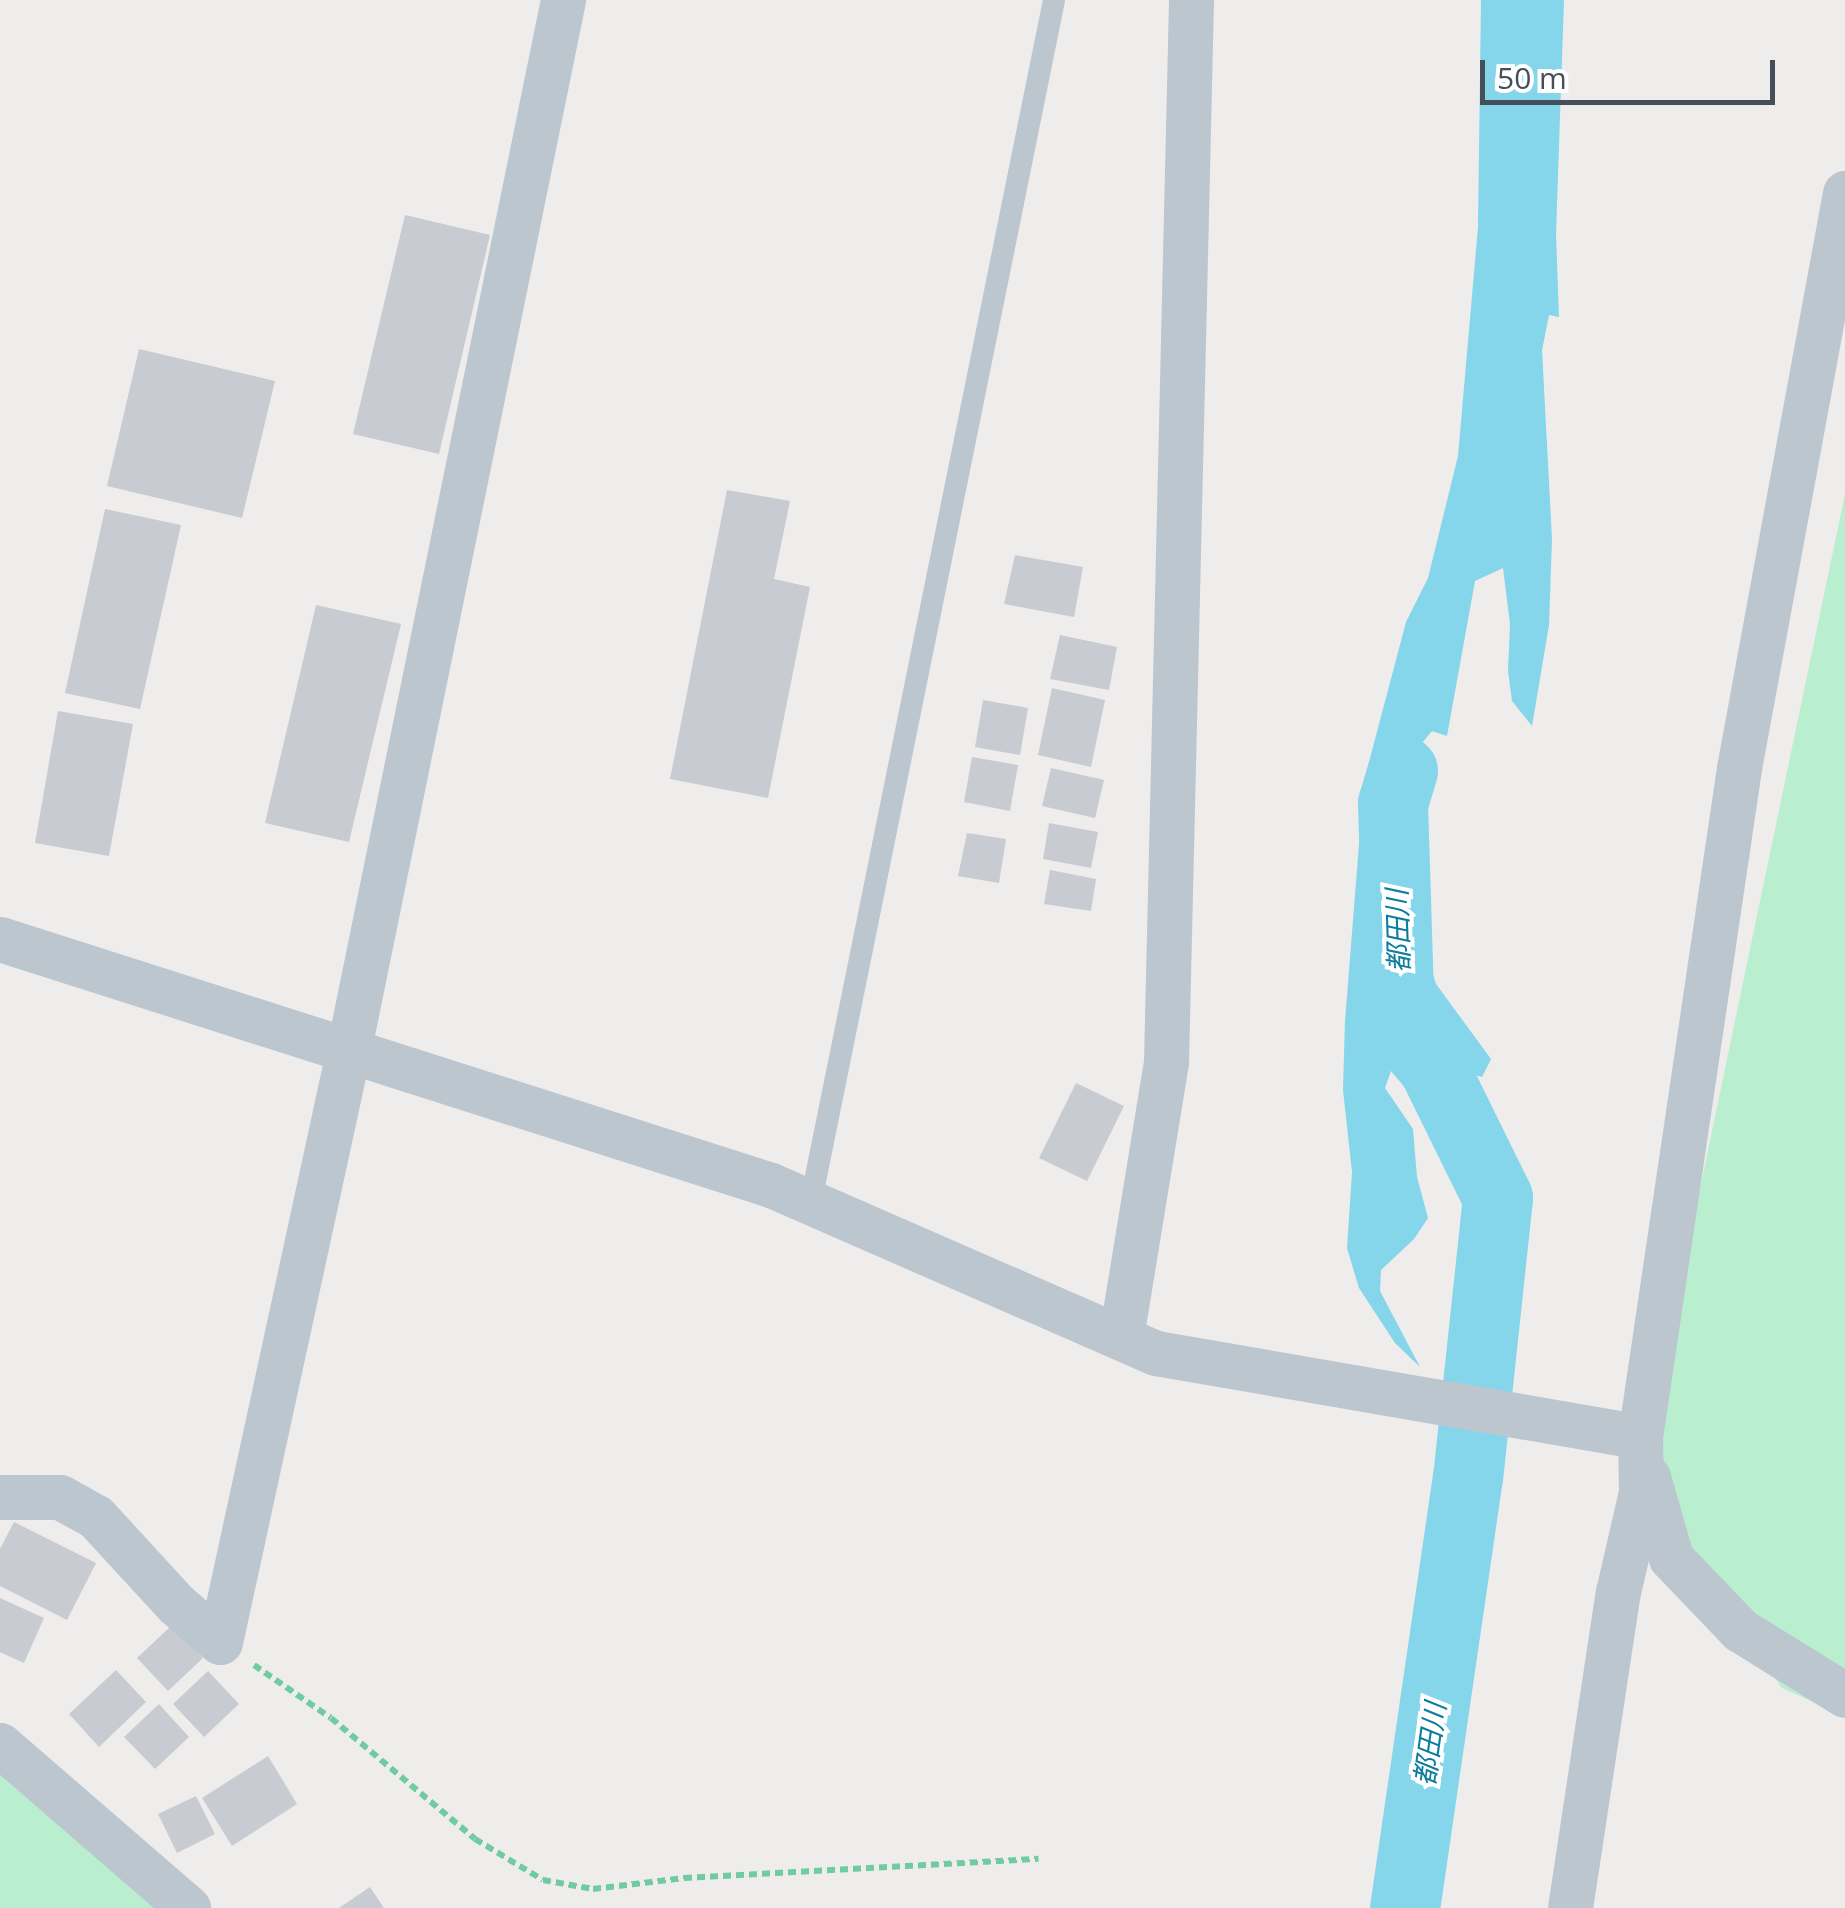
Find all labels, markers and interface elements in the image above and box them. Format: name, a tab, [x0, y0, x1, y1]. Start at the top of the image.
scale bar	[1485, 40, 1780, 102]
text: 50 m	[1497, 57, 1567, 98]
water label: 都田川	[1379, 888, 1415, 974]
water label: 都田川	[1407, 1700, 1451, 1788]

